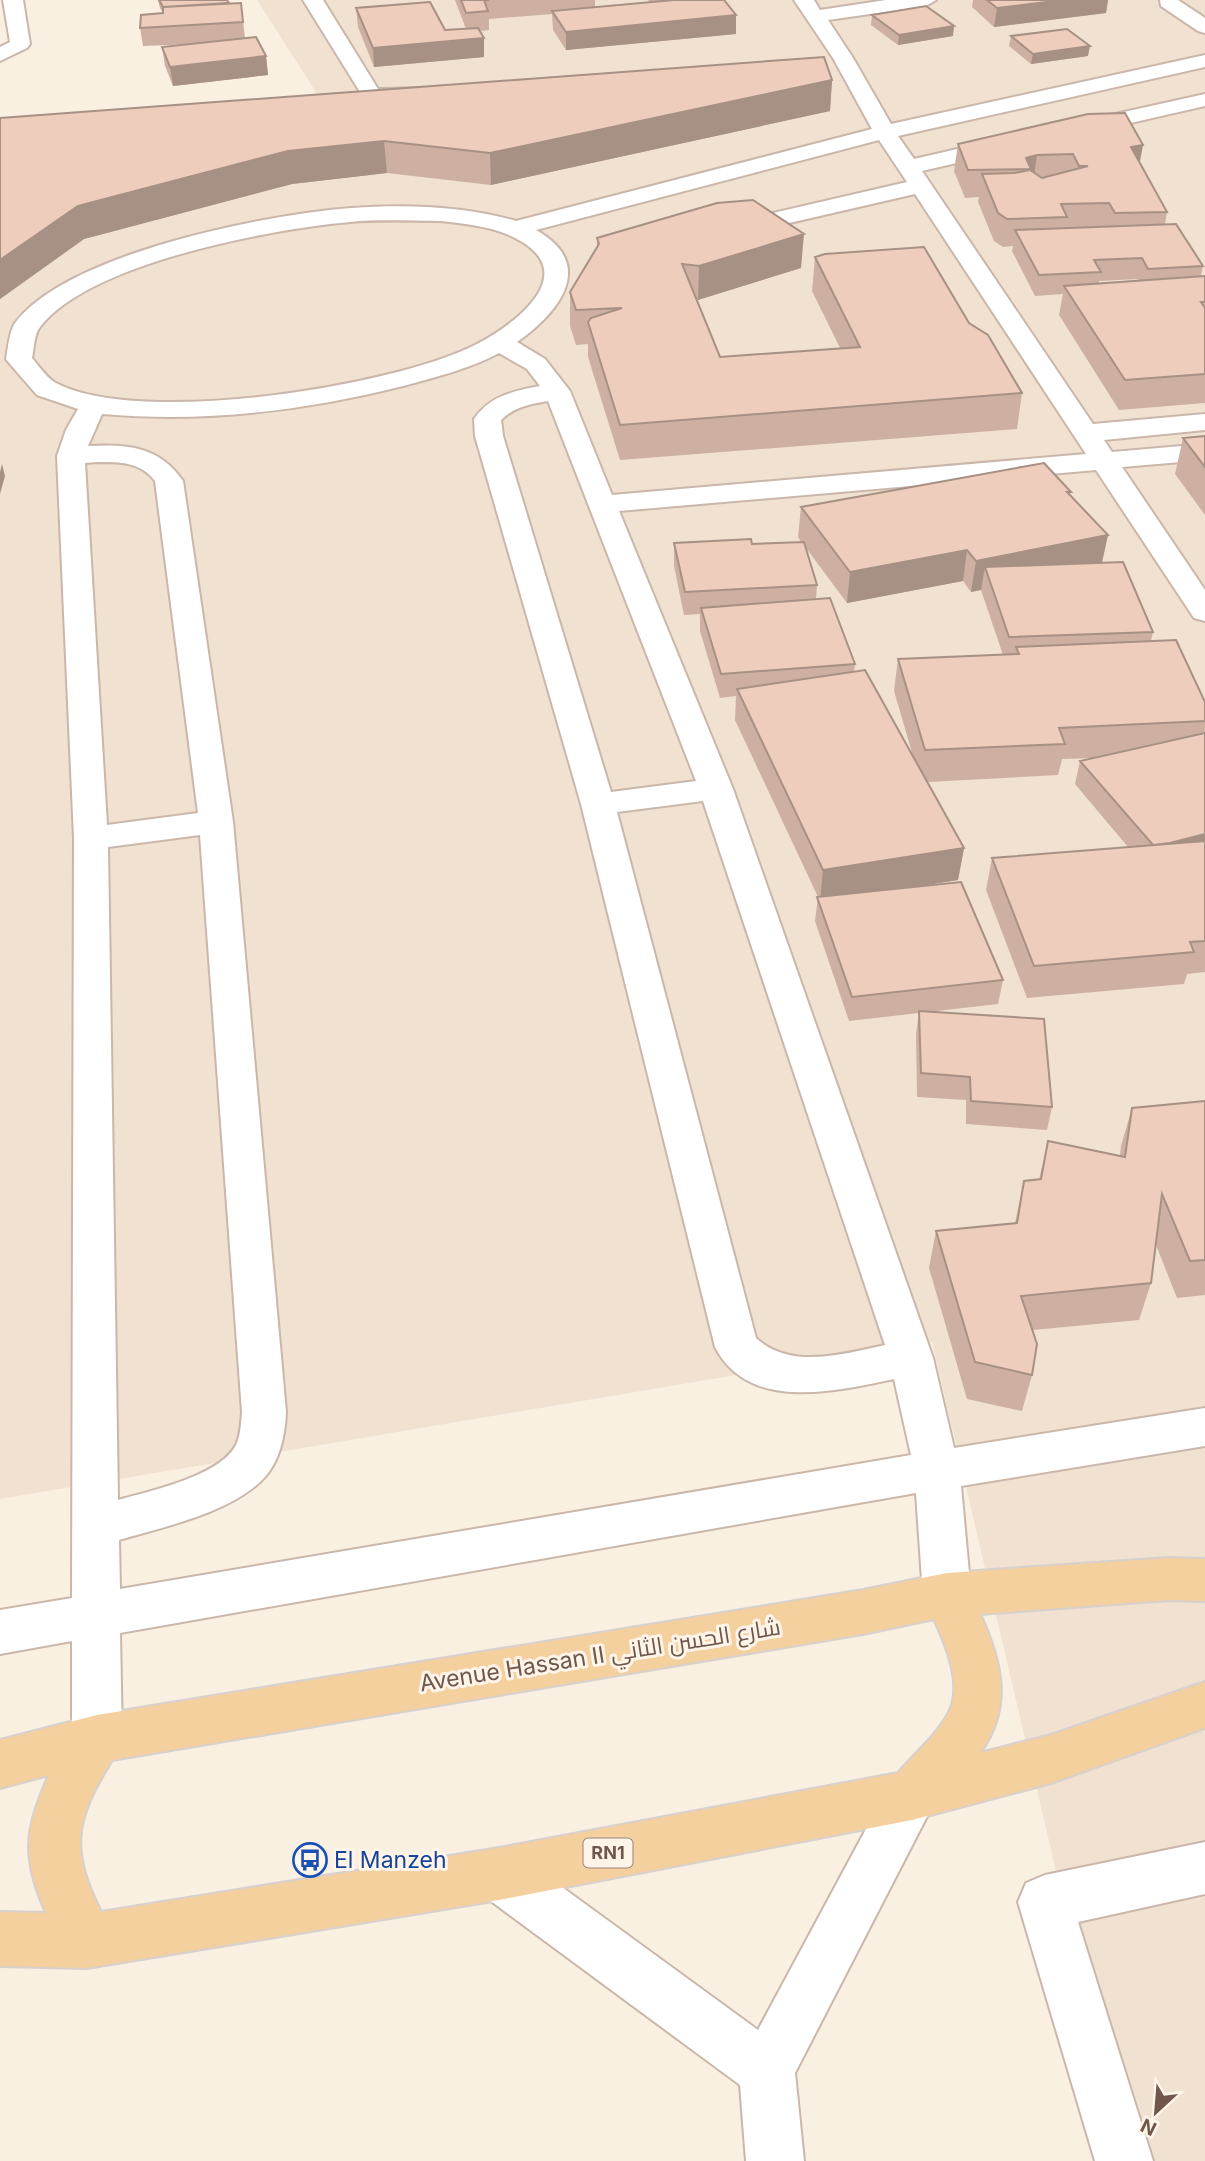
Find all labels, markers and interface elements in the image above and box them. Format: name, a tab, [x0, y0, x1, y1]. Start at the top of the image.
street label: Avenue Hassan II شارع الحسن الثاني	[417, 1613, 783, 1701]
road number: RN1	[584, 1839, 632, 1868]
bus stop icon: El Manzeh	[291, 1841, 329, 1879]
place label: El Manzeh	[334, 1846, 447, 1874]
north arrow	[1121, 2077, 1191, 2147]
text: N	[1137, 2113, 1160, 2140]

